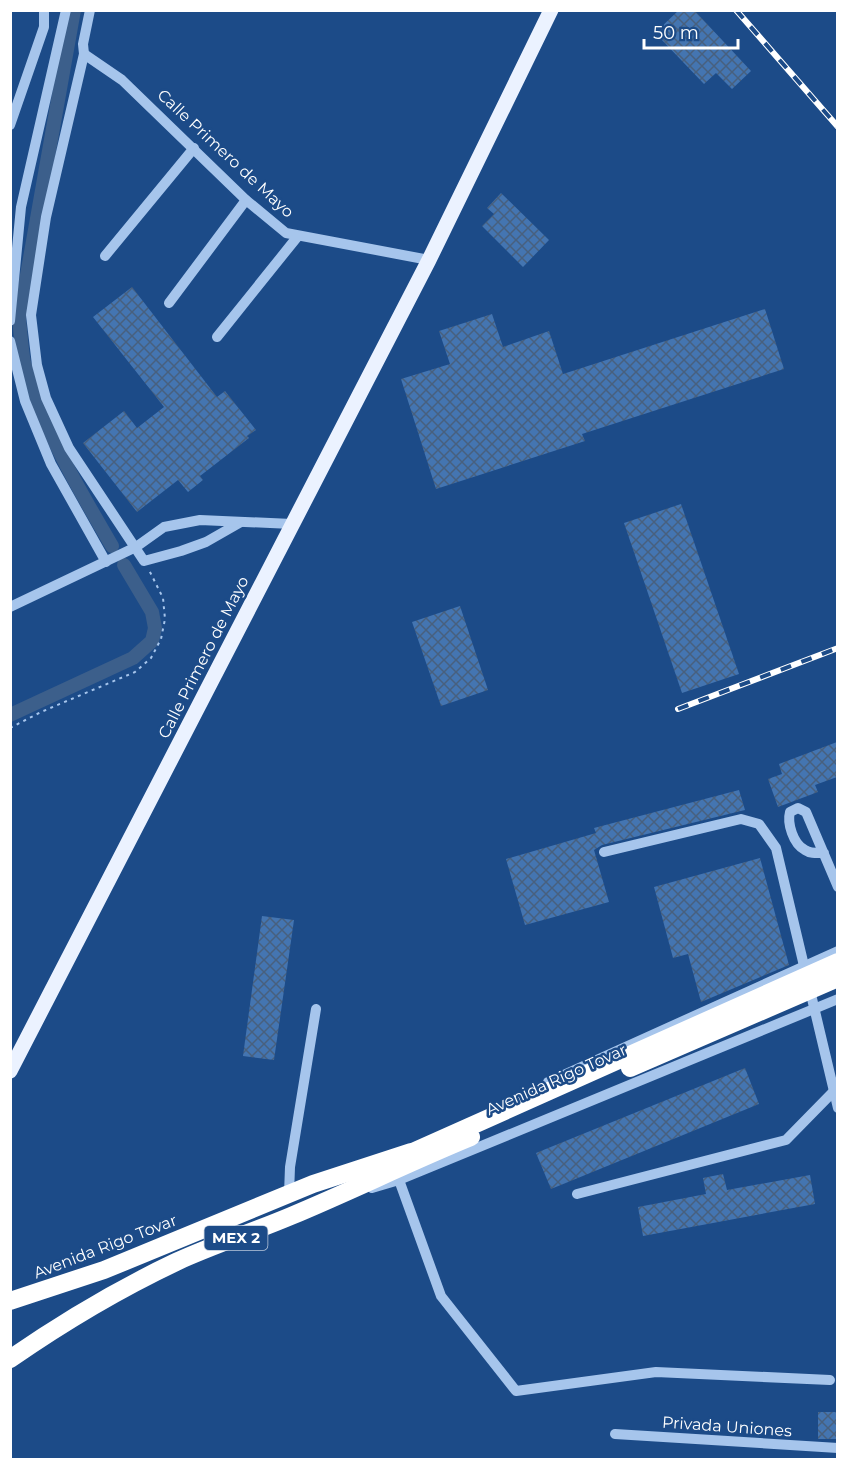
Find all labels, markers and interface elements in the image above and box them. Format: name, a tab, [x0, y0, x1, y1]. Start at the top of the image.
scale bar	[644, 12, 738, 50]
text: 50 m	[653, 22, 699, 44]
street label: Calle Primero de Mayo	[154, 85, 298, 222]
street label: Calle Primero de Mayo	[154, 573, 253, 742]
street label: Avenida Rigo Tovar	[483, 1040, 630, 1119]
street label: Avenida Rigo Tovar	[31, 1210, 180, 1283]
road number: MEX 2	[204, 1226, 268, 1250]
street label: Privada Uniones	[661, 1412, 793, 1441]

